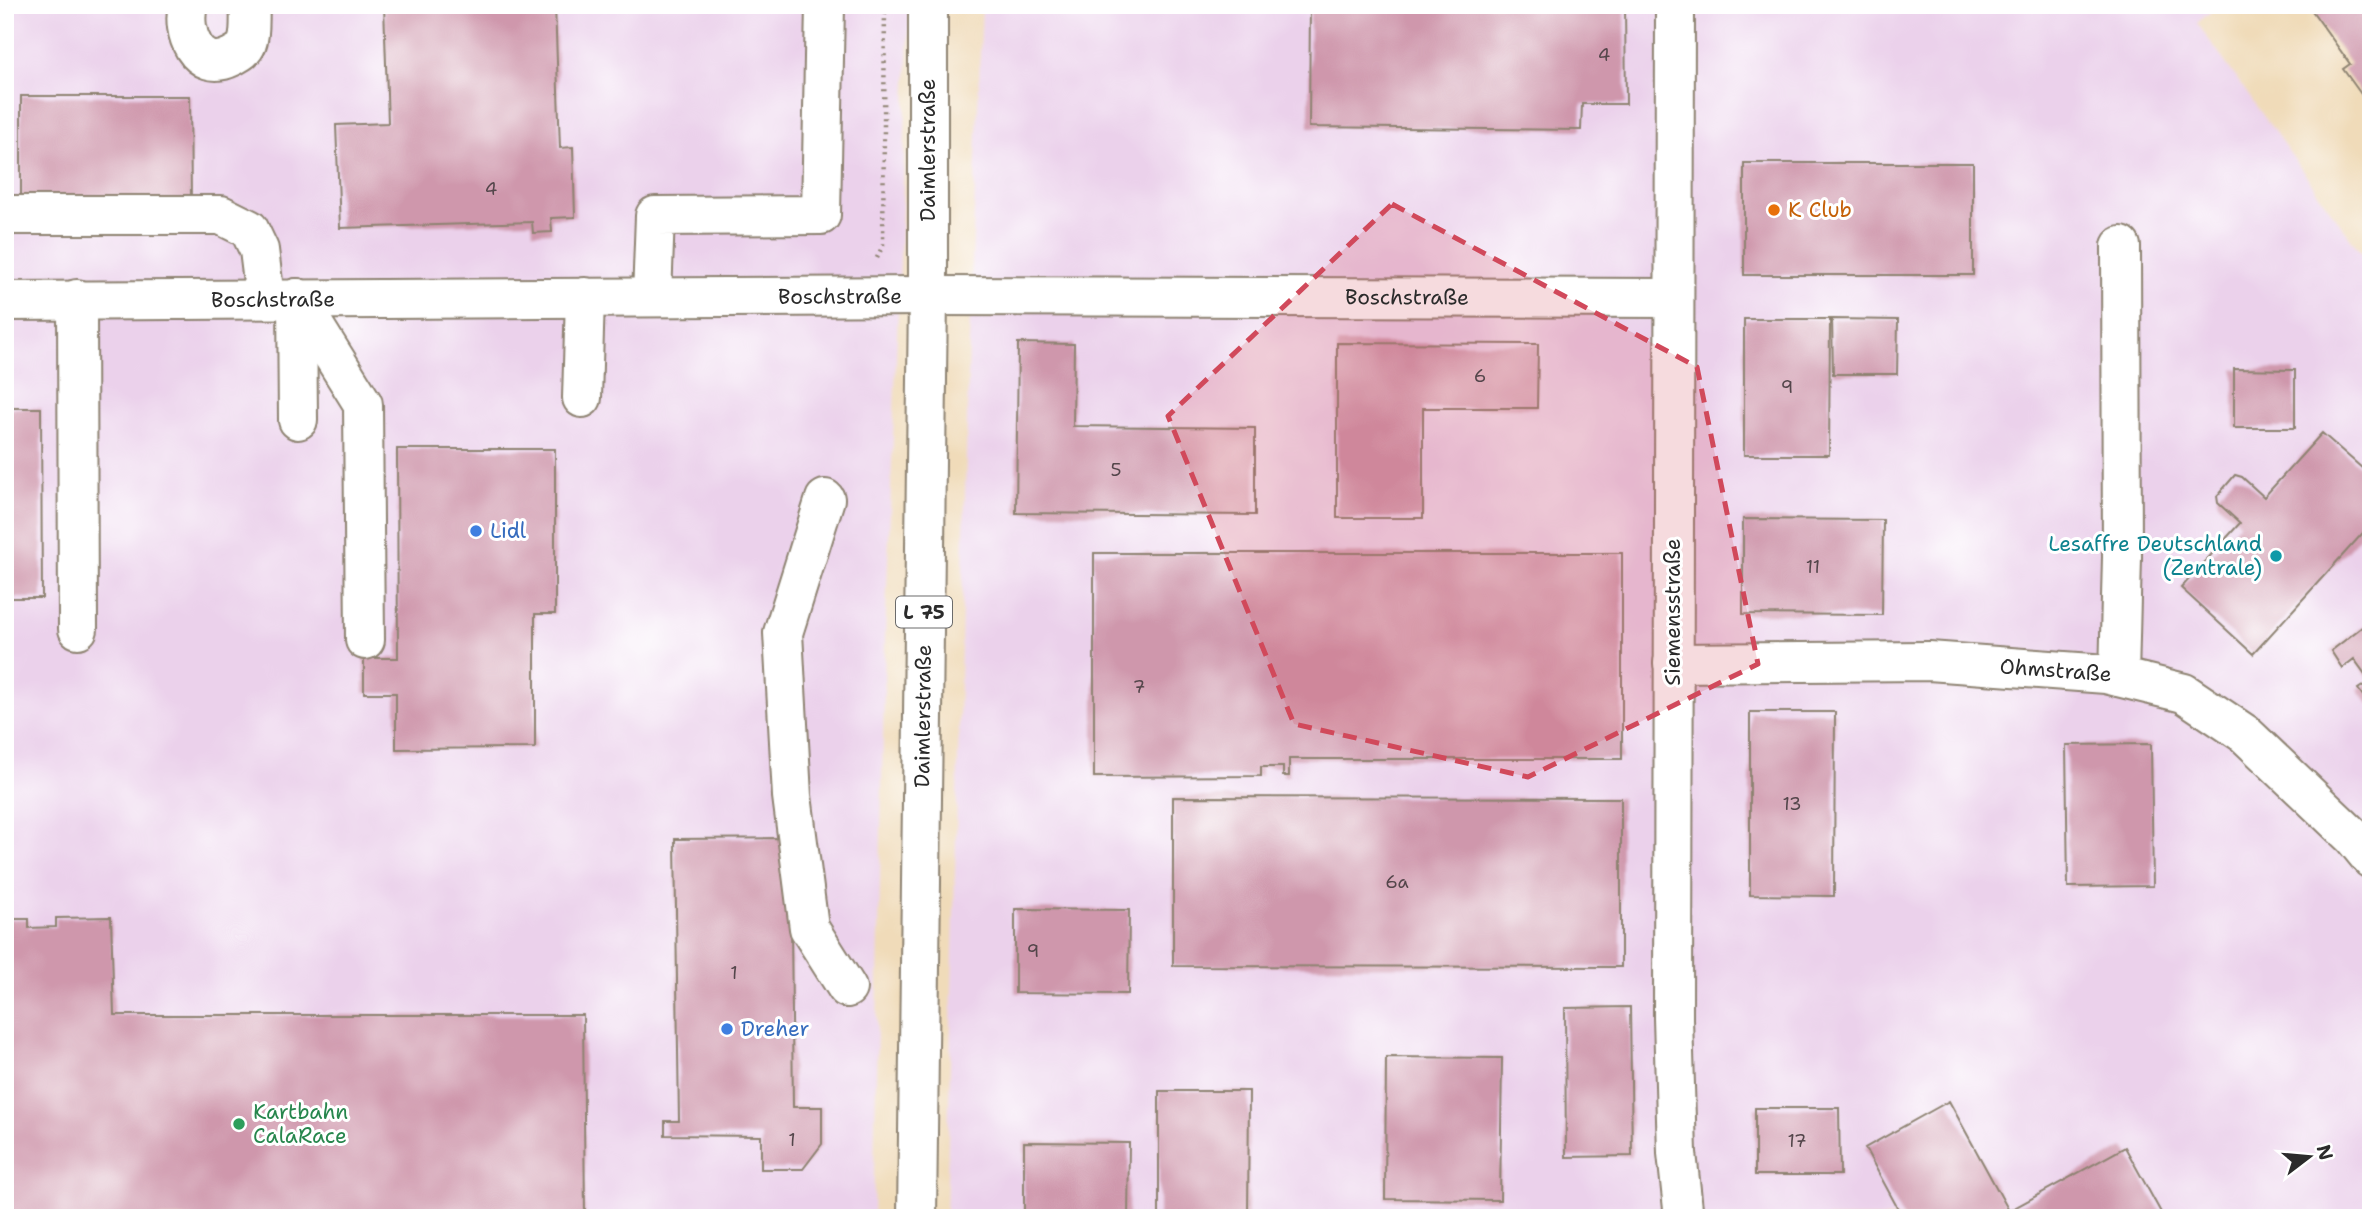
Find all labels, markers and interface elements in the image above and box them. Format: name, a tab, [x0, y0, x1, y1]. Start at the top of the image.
house number: 4	[1598, 43, 1610, 67]
street label: Daimlerstraße	[914, 79, 942, 221]
house number: 4	[485, 177, 497, 201]
place label: K Club	[1788, 196, 1852, 224]
marker: K Club	[1766, 202, 1782, 218]
street label: Boschstraße	[778, 282, 902, 311]
street label: Boschstraße	[1345, 283, 1469, 311]
street label: Boschstraße	[211, 285, 335, 314]
house number: 6	[1474, 364, 1486, 388]
house number: 9	[1781, 375, 1793, 399]
house number: 5	[1110, 458, 1122, 482]
place label: Lidl	[490, 517, 527, 545]
marker: Lidl	[468, 523, 484, 539]
place label: Lesaffre Deutschland (Zentrale)	[2048, 530, 2262, 582]
street label: Siemensstraße	[1659, 538, 1687, 686]
marker: Lesaffre Deutschland (Zentrale)	[2268, 548, 2284, 564]
house number: 11	[1806, 555, 1820, 579]
road number: L 75	[896, 596, 952, 628]
street label: Daimlerstraße	[908, 644, 938, 788]
street label: Ohmstraße	[1999, 652, 2113, 688]
house number: 7	[1133, 675, 1145, 699]
house number: 13	[1782, 792, 1802, 816]
house number: 6a	[1385, 870, 1409, 894]
house number: 9	[1027, 939, 1039, 963]
house number: 1	[730, 961, 738, 985]
place label: Dreher	[741, 1015, 809, 1043]
marker: Dreher	[719, 1021, 735, 1037]
place label: Kartbahn CalaRace	[253, 1098, 348, 1150]
marker: Kartbahn CalaRace	[231, 1116, 247, 1132]
north arrow	[2274, 1122, 2344, 1192]
house number: 1	[788, 1128, 796, 1152]
house number: 17	[1787, 1129, 1807, 1153]
text: N	[2311, 1142, 2339, 1163]

